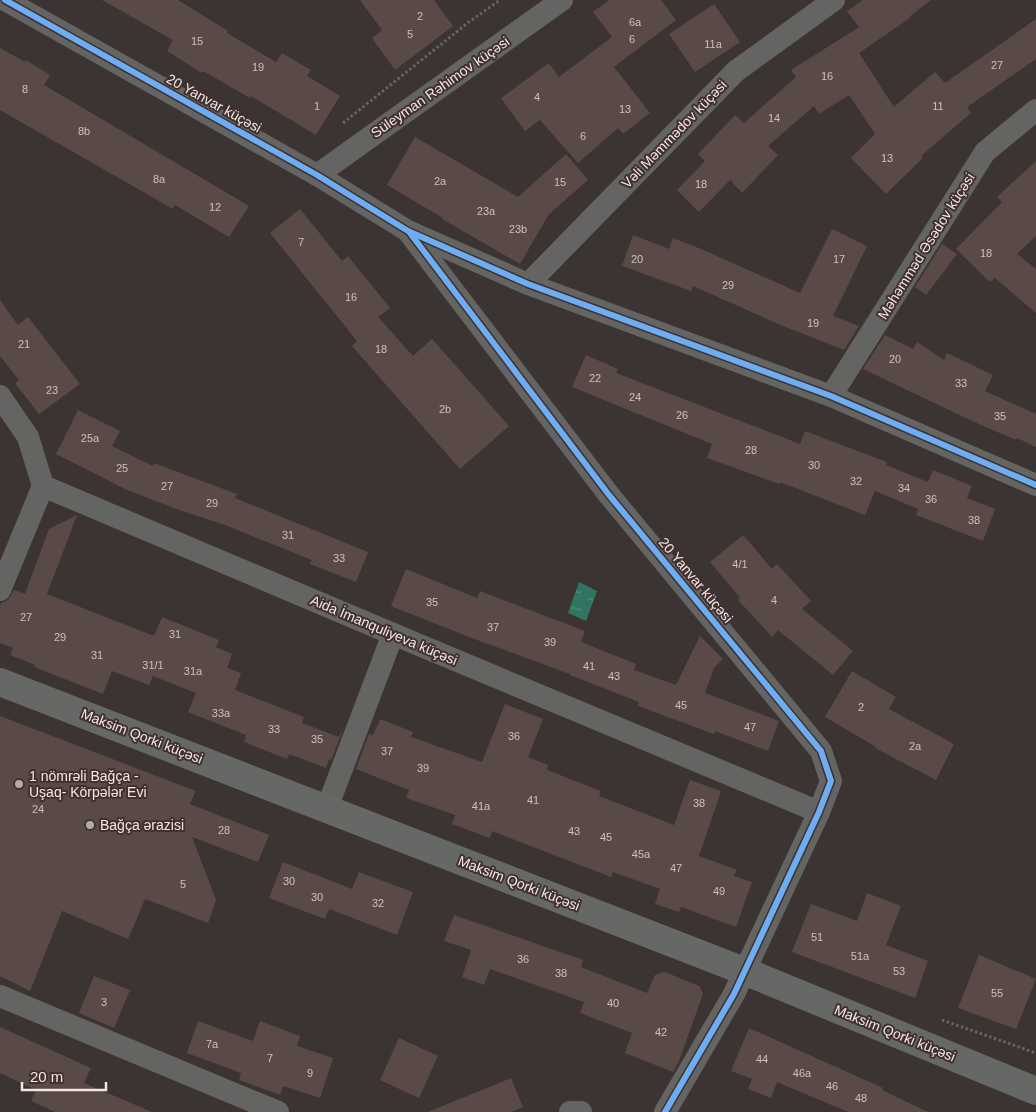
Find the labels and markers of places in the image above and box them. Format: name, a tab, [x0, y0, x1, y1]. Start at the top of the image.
place label: 1 nömrəli Bağça - Uşaq- Körpələr Evi	[29, 768, 147, 800]
marker: 1 nömrəli Bağça - Uşaq- Körpələr Evi	[13, 778, 25, 790]
place label: Bağça ərazisi	[100, 817, 184, 833]
marker: Bağça ərazisi	[84, 819, 96, 831]

